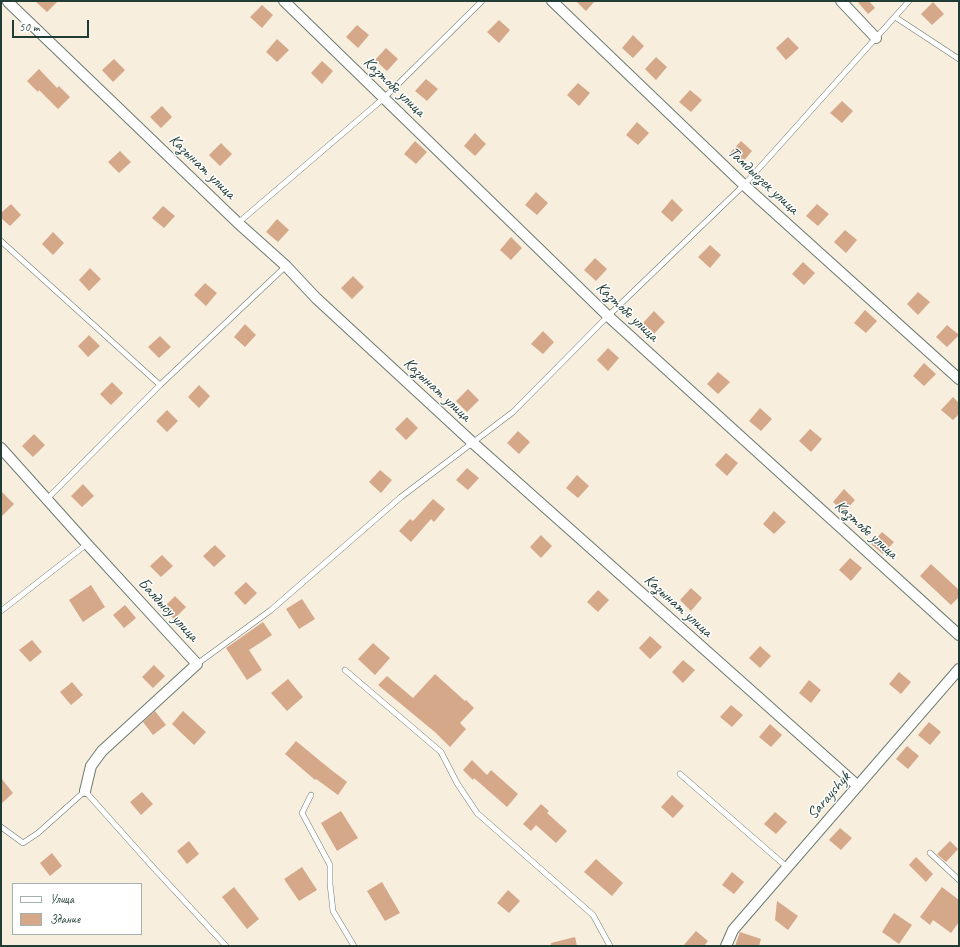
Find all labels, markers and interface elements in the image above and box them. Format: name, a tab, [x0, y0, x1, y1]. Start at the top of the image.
scale bar	[14, 12, 91, 38]
text: 50 m	[19, 19, 39, 35]
street label: Казтобе улица	[359, 53, 429, 121]
street label: Казынат улица	[165, 131, 239, 203]
street label: Тамдыозек улица	[723, 143, 803, 219]
street label: Казтобе улица	[592, 278, 662, 346]
street label: Казынат улица	[399, 354, 475, 426]
street label: Казтобе улица	[830, 497, 902, 563]
street label: Казынат улица	[640, 570, 716, 642]
street label: Балдысу улица	[134, 574, 202, 646]
street label: Sarayshyk	[803, 768, 855, 824]
legend	[12, 883, 142, 935]
text: Улица	[50, 891, 74, 907]
text: Здание	[50, 911, 80, 927]

